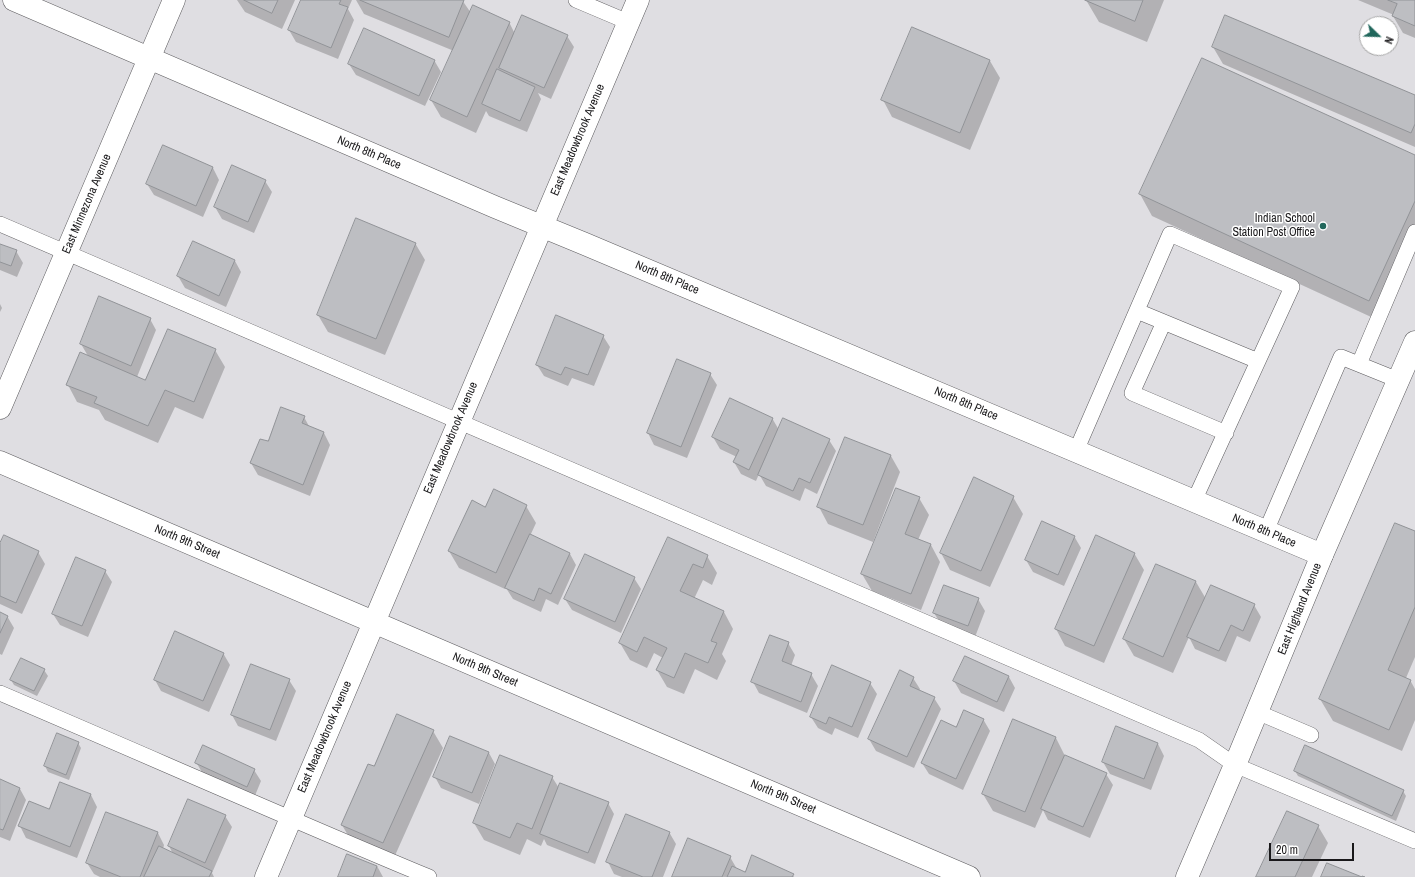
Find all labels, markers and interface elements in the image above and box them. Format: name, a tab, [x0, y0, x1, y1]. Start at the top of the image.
north arrow	[1359, 16, 1399, 56]
text: N	[1381, 35, 1397, 46]
street label: East Meadowbrook Avenue	[548, 82, 608, 198]
street label: North 8th Place	[335, 133, 403, 173]
street label: East Minnezona Avenue	[59, 152, 115, 256]
place label: Indian School Station Post Office	[1233, 212, 1315, 240]
marker: Indian School Station Post Office	[1318, 221, 1328, 231]
street label: North 8th Place	[633, 258, 701, 298]
street label: East Meadowbrook Avenue	[421, 380, 481, 496]
street label: North 8th Place	[932, 384, 1000, 424]
street label: North 8th Place	[1230, 511, 1298, 551]
street label: North 9th Street	[152, 522, 222, 562]
street label: East Highland Avenue	[1275, 561, 1325, 657]
street label: North 9th Street	[450, 650, 520, 690]
street label: East Meadowbrook Avenue	[295, 679, 355, 795]
street label: North 9th Street	[748, 777, 818, 817]
scale bar	[1271, 835, 1356, 861]
text: 20 m	[1276, 842, 1298, 858]

